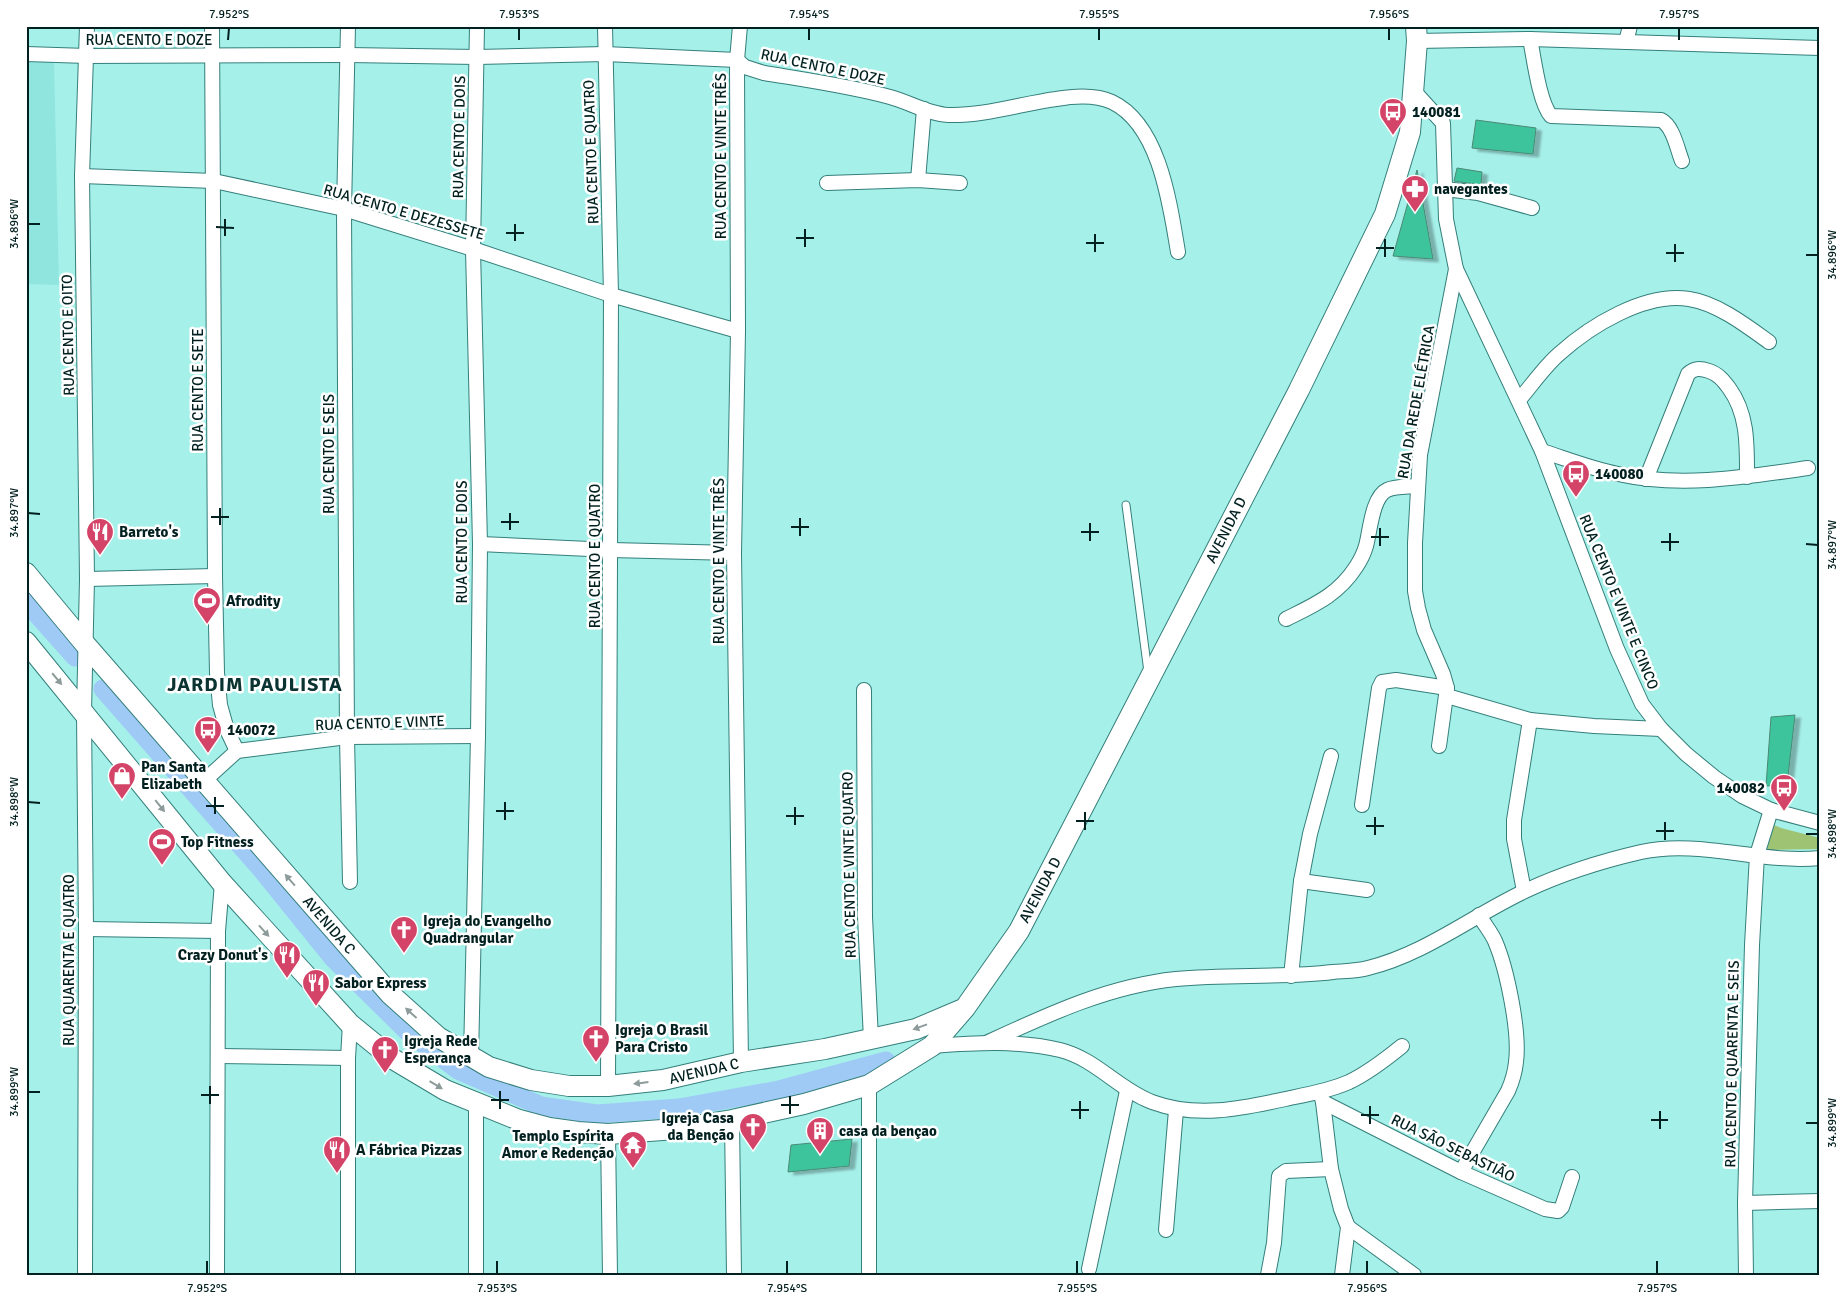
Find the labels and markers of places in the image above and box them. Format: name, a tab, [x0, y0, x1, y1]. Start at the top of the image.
bus stop icon: 140081	[1378, 97, 1408, 136]
place label: 140081	[1412, 103, 1461, 121]
pharmacy icon: navegantes	[1400, 174, 1430, 213]
place label: navegantes	[1434, 180, 1508, 198]
bus stop icon: 140080	[1561, 459, 1591, 498]
place label: 140080	[1595, 465, 1644, 483]
restaurant icon: Barreto's	[85, 517, 115, 556]
place label: Barreto's	[119, 523, 179, 541]
sports icon: Afrodity	[192, 586, 222, 625]
place label: Afrodity	[226, 592, 281, 610]
bus stop icon: 140072	[193, 715, 223, 754]
place label: 140072	[227, 721, 276, 739]
place label: Pan Santa Elizabeth	[141, 758, 207, 793]
shop icon: Pan Santa Elizabeth	[107, 761, 137, 800]
bus stop icon: 140082	[1769, 773, 1799, 812]
place label: 140082	[1716, 779, 1765, 797]
sports icon: Top Fitness	[147, 827, 177, 866]
place label: Top Fitness	[181, 833, 254, 851]
place label: Igreja do Evangelho Quadrangular	[423, 912, 551, 947]
church icon: Igreja do Evangelho Quadrangular	[389, 915, 419, 954]
restaurant icon: Crazy Donut's	[272, 940, 302, 979]
place label: Crazy Donut's	[178, 946, 268, 964]
restaurant icon: Sabor Express	[301, 968, 331, 1007]
place label: Sabor Express	[335, 974, 427, 992]
place label: Igreja O Brasil Para Cristo	[615, 1021, 709, 1056]
church icon: Igreja O Brasil Para Cristo	[581, 1024, 611, 1063]
place label: Igreja Rede Esperança	[404, 1032, 477, 1067]
church icon: Igreja Rede Esperança	[370, 1035, 400, 1074]
place label: Igreja Casa da Benção	[661, 1109, 734, 1144]
church icon: Igreja Casa da Benção	[738, 1112, 768, 1151]
building icon: casa da bençao	[805, 1116, 835, 1155]
place label: casa da bençao	[839, 1122, 937, 1140]
place label: Templo Espírita Amor e Redenção	[502, 1127, 614, 1162]
temple icon: Templo Espírita Amor e Redenção	[618, 1130, 648, 1169]
restaurant icon: A Fábrica Pizzas	[322, 1135, 352, 1174]
place label: A Fábrica Pizzas	[356, 1141, 462, 1159]

